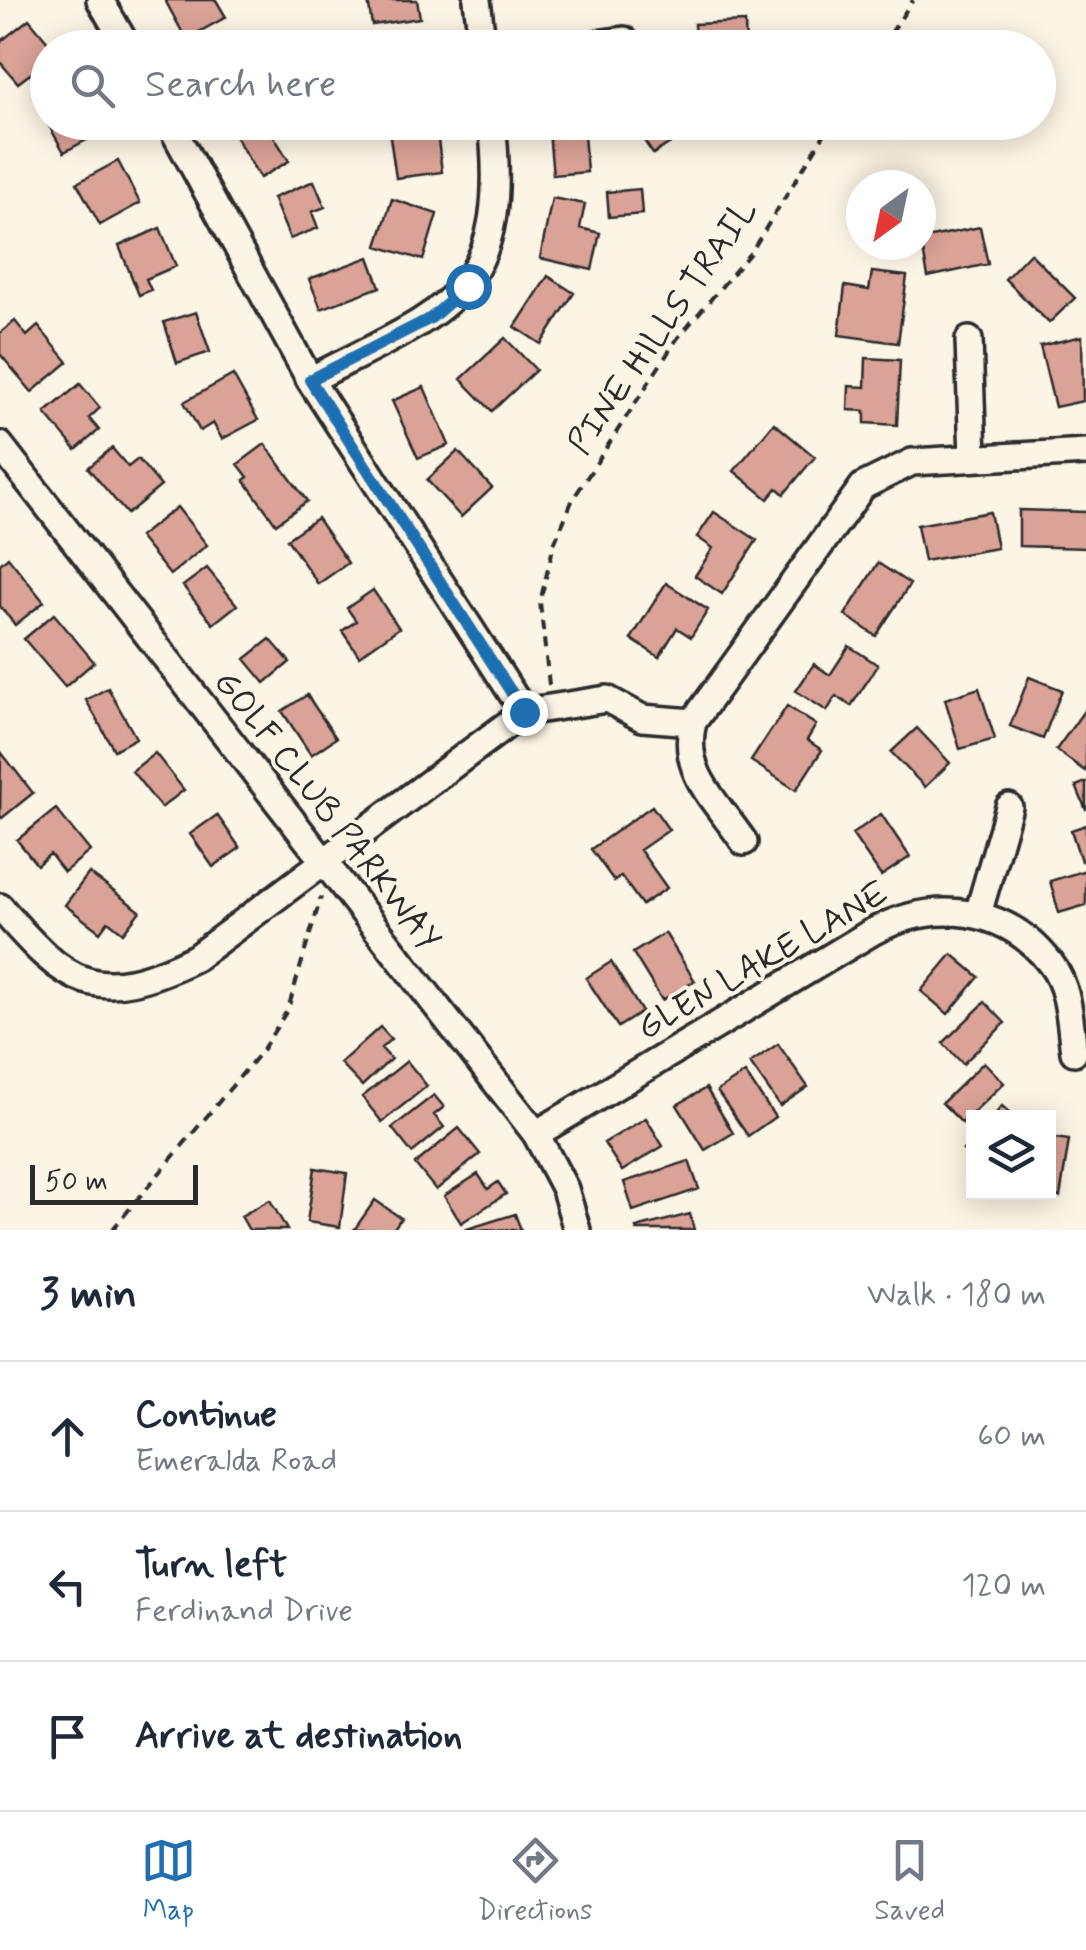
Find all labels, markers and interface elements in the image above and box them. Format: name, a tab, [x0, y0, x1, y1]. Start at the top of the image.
search box	[30, 30, 1056, 140]
icon: search	[65, 58, 120, 113]
text: Search here	[145, 61, 336, 110]
north arrow	[846, 170, 936, 260]
street label: PINE HILLS TRAIL	[557, 190, 769, 464]
route start	[446, 264, 492, 310]
street label: GOLF CLUB PARKWAY	[203, 661, 451, 961]
route end	[502, 690, 548, 736]
street label: GLEN LAKE LANE	[629, 870, 897, 1052]
map controls	[966, 1110, 1056, 1200]
button: layers	[966, 1110, 1056, 1200]
scale bar	[30, 1160, 198, 1204]
text: 50 m	[45, 1164, 108, 1201]
text: 3 min	[40, 1268, 137, 1323]
text: Walk · 180 m	[867, 1274, 1046, 1316]
text: Continue	[135, 1391, 277, 1440]
icon: ahead	[40, 1409, 95, 1464]
text: 60 m	[977, 1415, 1046, 1457]
text: Emeralda Road	[135, 1440, 337, 1482]
text: Turn left	[135, 1541, 287, 1590]
icon: left	[40, 1559, 95, 1614]
text: 120 m	[961, 1565, 1046, 1607]
text: Ferdinand Drive	[135, 1590, 353, 1632]
icon: arrive	[40, 1709, 95, 1764]
text: Arrive at destination	[135, 1712, 462, 1761]
tab: Map	[141, 1833, 196, 1930]
tab: Directions	[478, 1833, 593, 1930]
tab: Saved	[874, 1833, 945, 1930]

